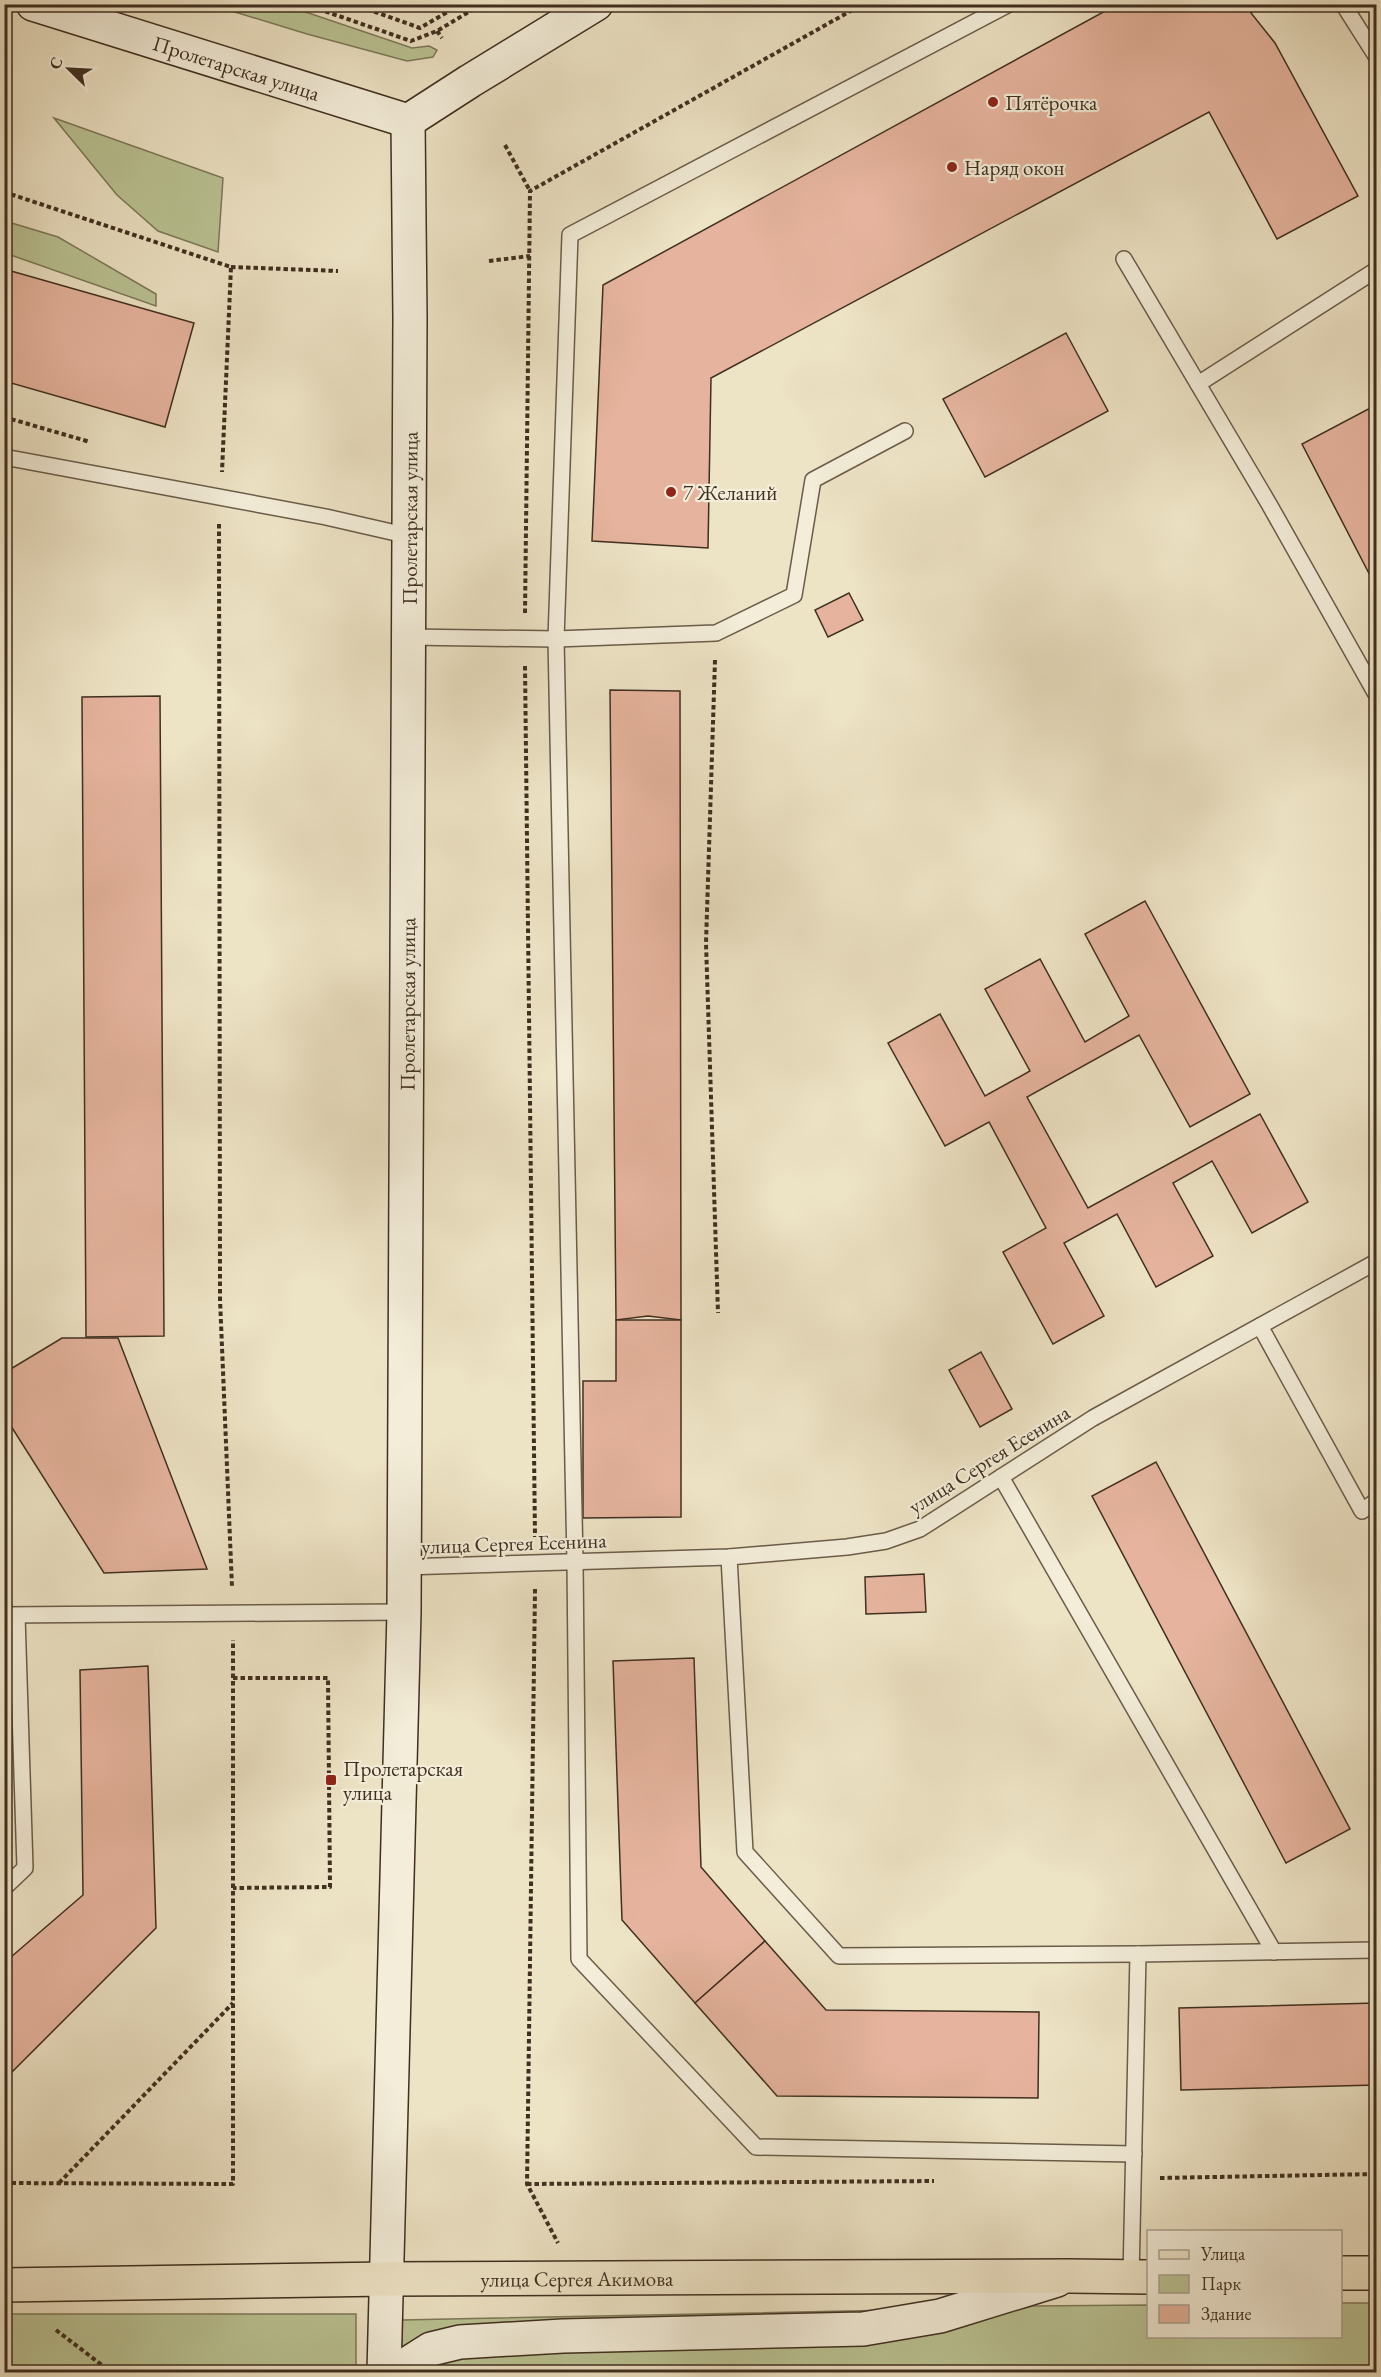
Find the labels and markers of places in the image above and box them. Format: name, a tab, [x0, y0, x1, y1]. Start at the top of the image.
place label: Пятёрочка	[1005, 89, 1098, 116]
marker: Пятёрочка	[986, 95, 1000, 109]
place label: Наряд окон	[964, 154, 1065, 181]
marker: Наряд окон	[945, 160, 959, 174]
place label: 7 Желаний	[683, 479, 777, 506]
marker: 7 Желаний	[664, 485, 678, 499]
place label: Пролетарская улица	[343, 1755, 463, 1806]
marker: Пролетарская улица	[324, 1773, 338, 1787]

